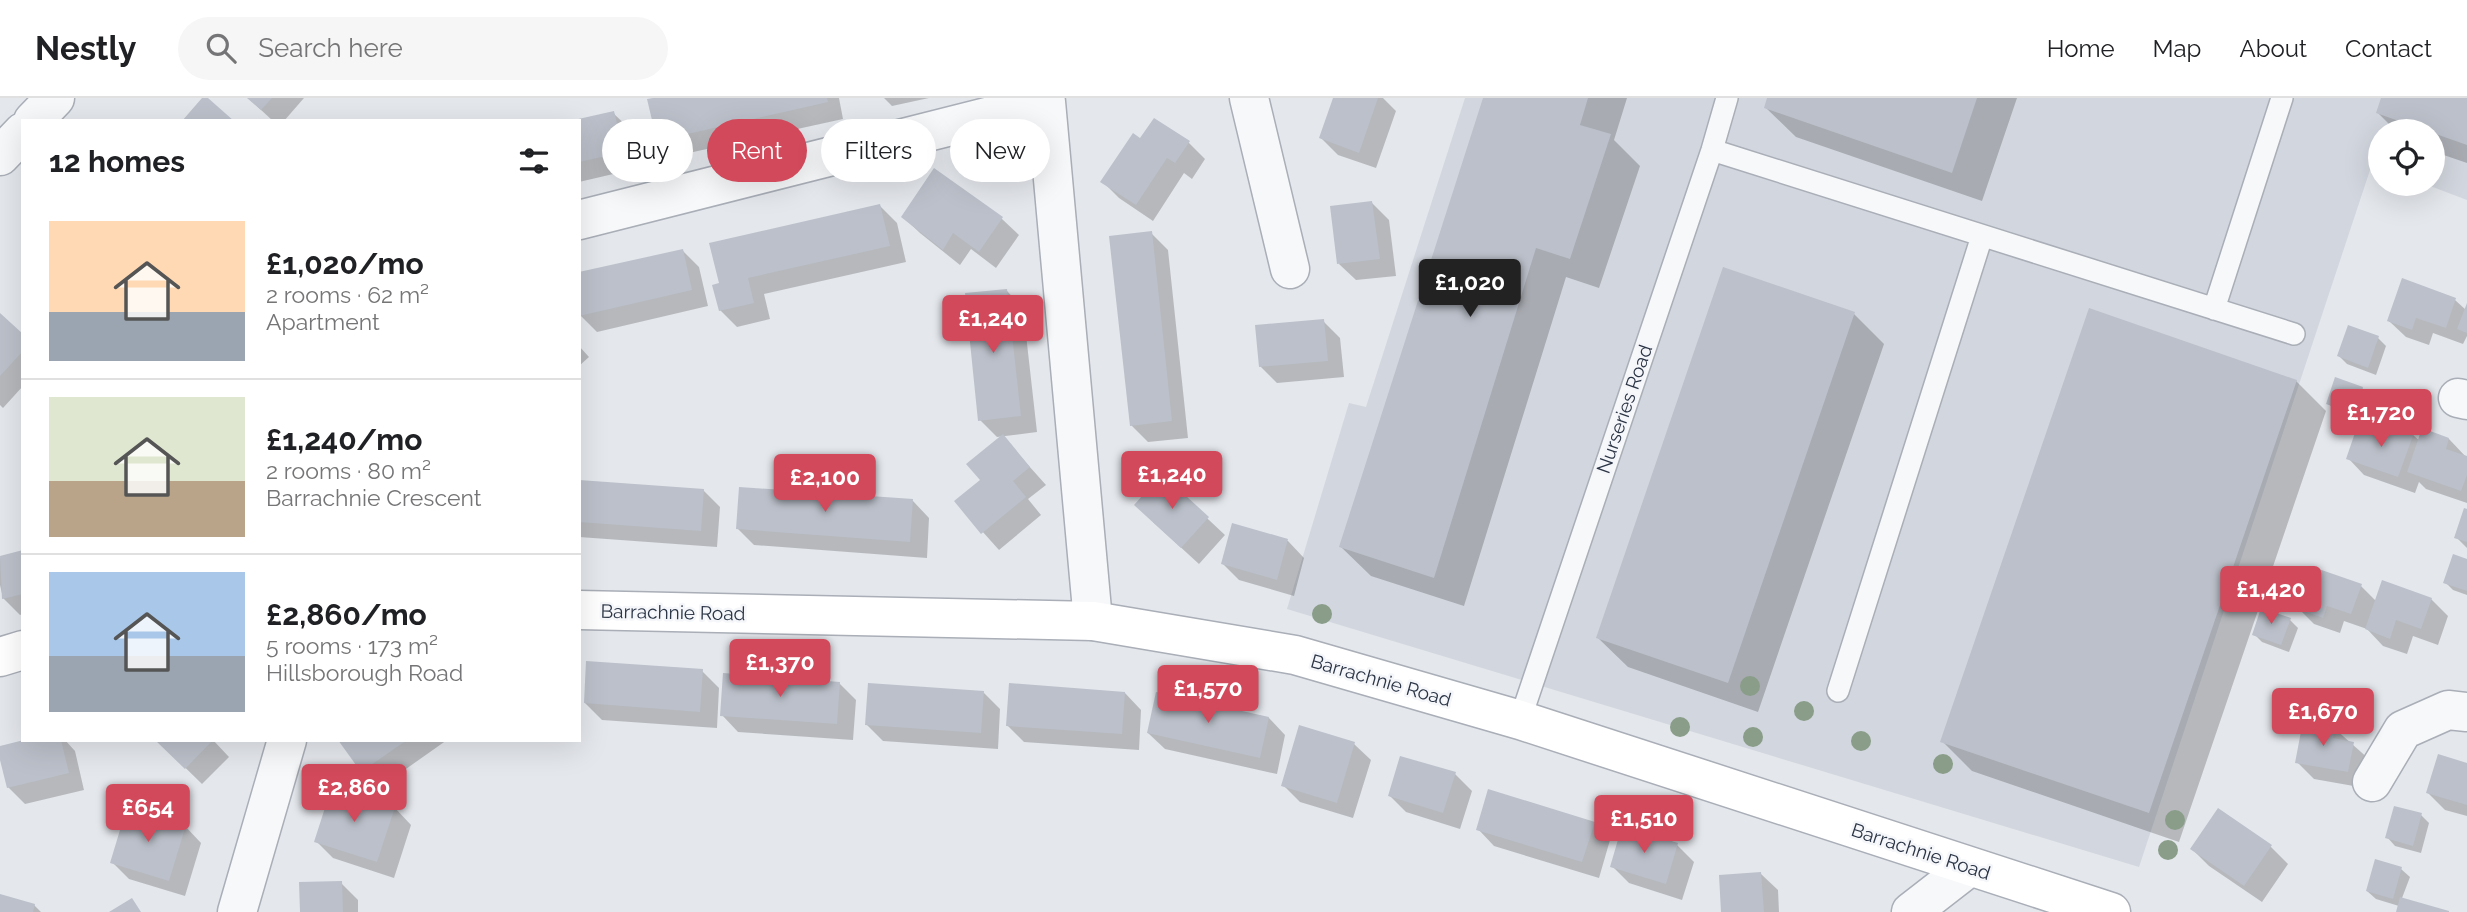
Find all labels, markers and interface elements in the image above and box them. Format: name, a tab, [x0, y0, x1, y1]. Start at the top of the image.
search box	[178, 17, 668, 80]
text: Nestly	[35, 29, 136, 68]
icon: search	[202, 29, 240, 67]
text: Search here	[258, 33, 403, 63]
text: Home	[2047, 34, 2115, 63]
text: Map	[2153, 34, 2201, 63]
text: About	[2239, 34, 2307, 63]
text: Contact	[2345, 34, 2432, 63]
chip: Buy	[602, 119, 693, 182]
chip: Rent	[707, 119, 807, 182]
chip: Filters	[821, 119, 936, 182]
chip: New	[950, 119, 1050, 182]
map controls	[2368, 119, 2445, 196]
button: locate	[2368, 119, 2445, 196]
icon: filters	[515, 142, 553, 180]
text: 12 homes	[49, 144, 185, 179]
text: £1,020/mo	[266, 246, 424, 281]
icon: home	[105, 249, 189, 333]
pin: £1,020	[1413, 260, 1527, 319]
text: £1,020	[1435, 268, 1505, 295]
text: 2 rooms · 62 m²	[266, 281, 429, 308]
pin: £1,240	[936, 296, 1050, 355]
text: £1,240	[958, 304, 1028, 331]
text: Apartment	[266, 308, 380, 335]
street label: Nurseries Road	[1592, 342, 1656, 476]
pin: £1,720	[2324, 390, 2438, 449]
text: £1,720	[2347, 398, 2415, 425]
text: £1,240/mo	[266, 422, 422, 457]
icon: home	[105, 425, 189, 509]
pin: £1,240	[1115, 452, 1229, 511]
pin: £2,100	[768, 454, 882, 514]
text: 2 rooms · 80 m²	[266, 457, 431, 484]
text: £1,240	[1137, 460, 1207, 487]
text: £2,100	[790, 463, 860, 490]
text: Barrachnie Crescent	[266, 484, 481, 511]
pin: £1,420	[2214, 566, 2328, 626]
text: £1,420	[2236, 575, 2306, 602]
text: £2,860/mo	[266, 597, 427, 632]
icon: home	[105, 600, 189, 684]
street label: Barrachnie Road	[600, 600, 746, 624]
text: 5 rooms · 173 m²	[266, 632, 438, 659]
pin: £1,370	[723, 640, 837, 699]
text: £1,370	[745, 648, 815, 675]
street label: Barrachnie Road	[1308, 649, 1454, 711]
text: Hillsborough Road	[266, 659, 463, 686]
pin: £1,570	[1151, 666, 1265, 725]
text: £1,570	[1174, 674, 1243, 701]
pin: £1,670	[2266, 688, 2380, 748]
text: £1,670	[2288, 697, 2358, 724]
pin: £2,860	[297, 764, 411, 824]
text: £2,860	[318, 773, 390, 800]
pin: £654	[107, 784, 189, 844]
text: £654	[122, 793, 174, 820]
pin: £1,510	[1587, 796, 1701, 855]
text: £1,510	[1610, 804, 1678, 831]
street label: Barrachnie Road	[1849, 818, 1993, 884]

